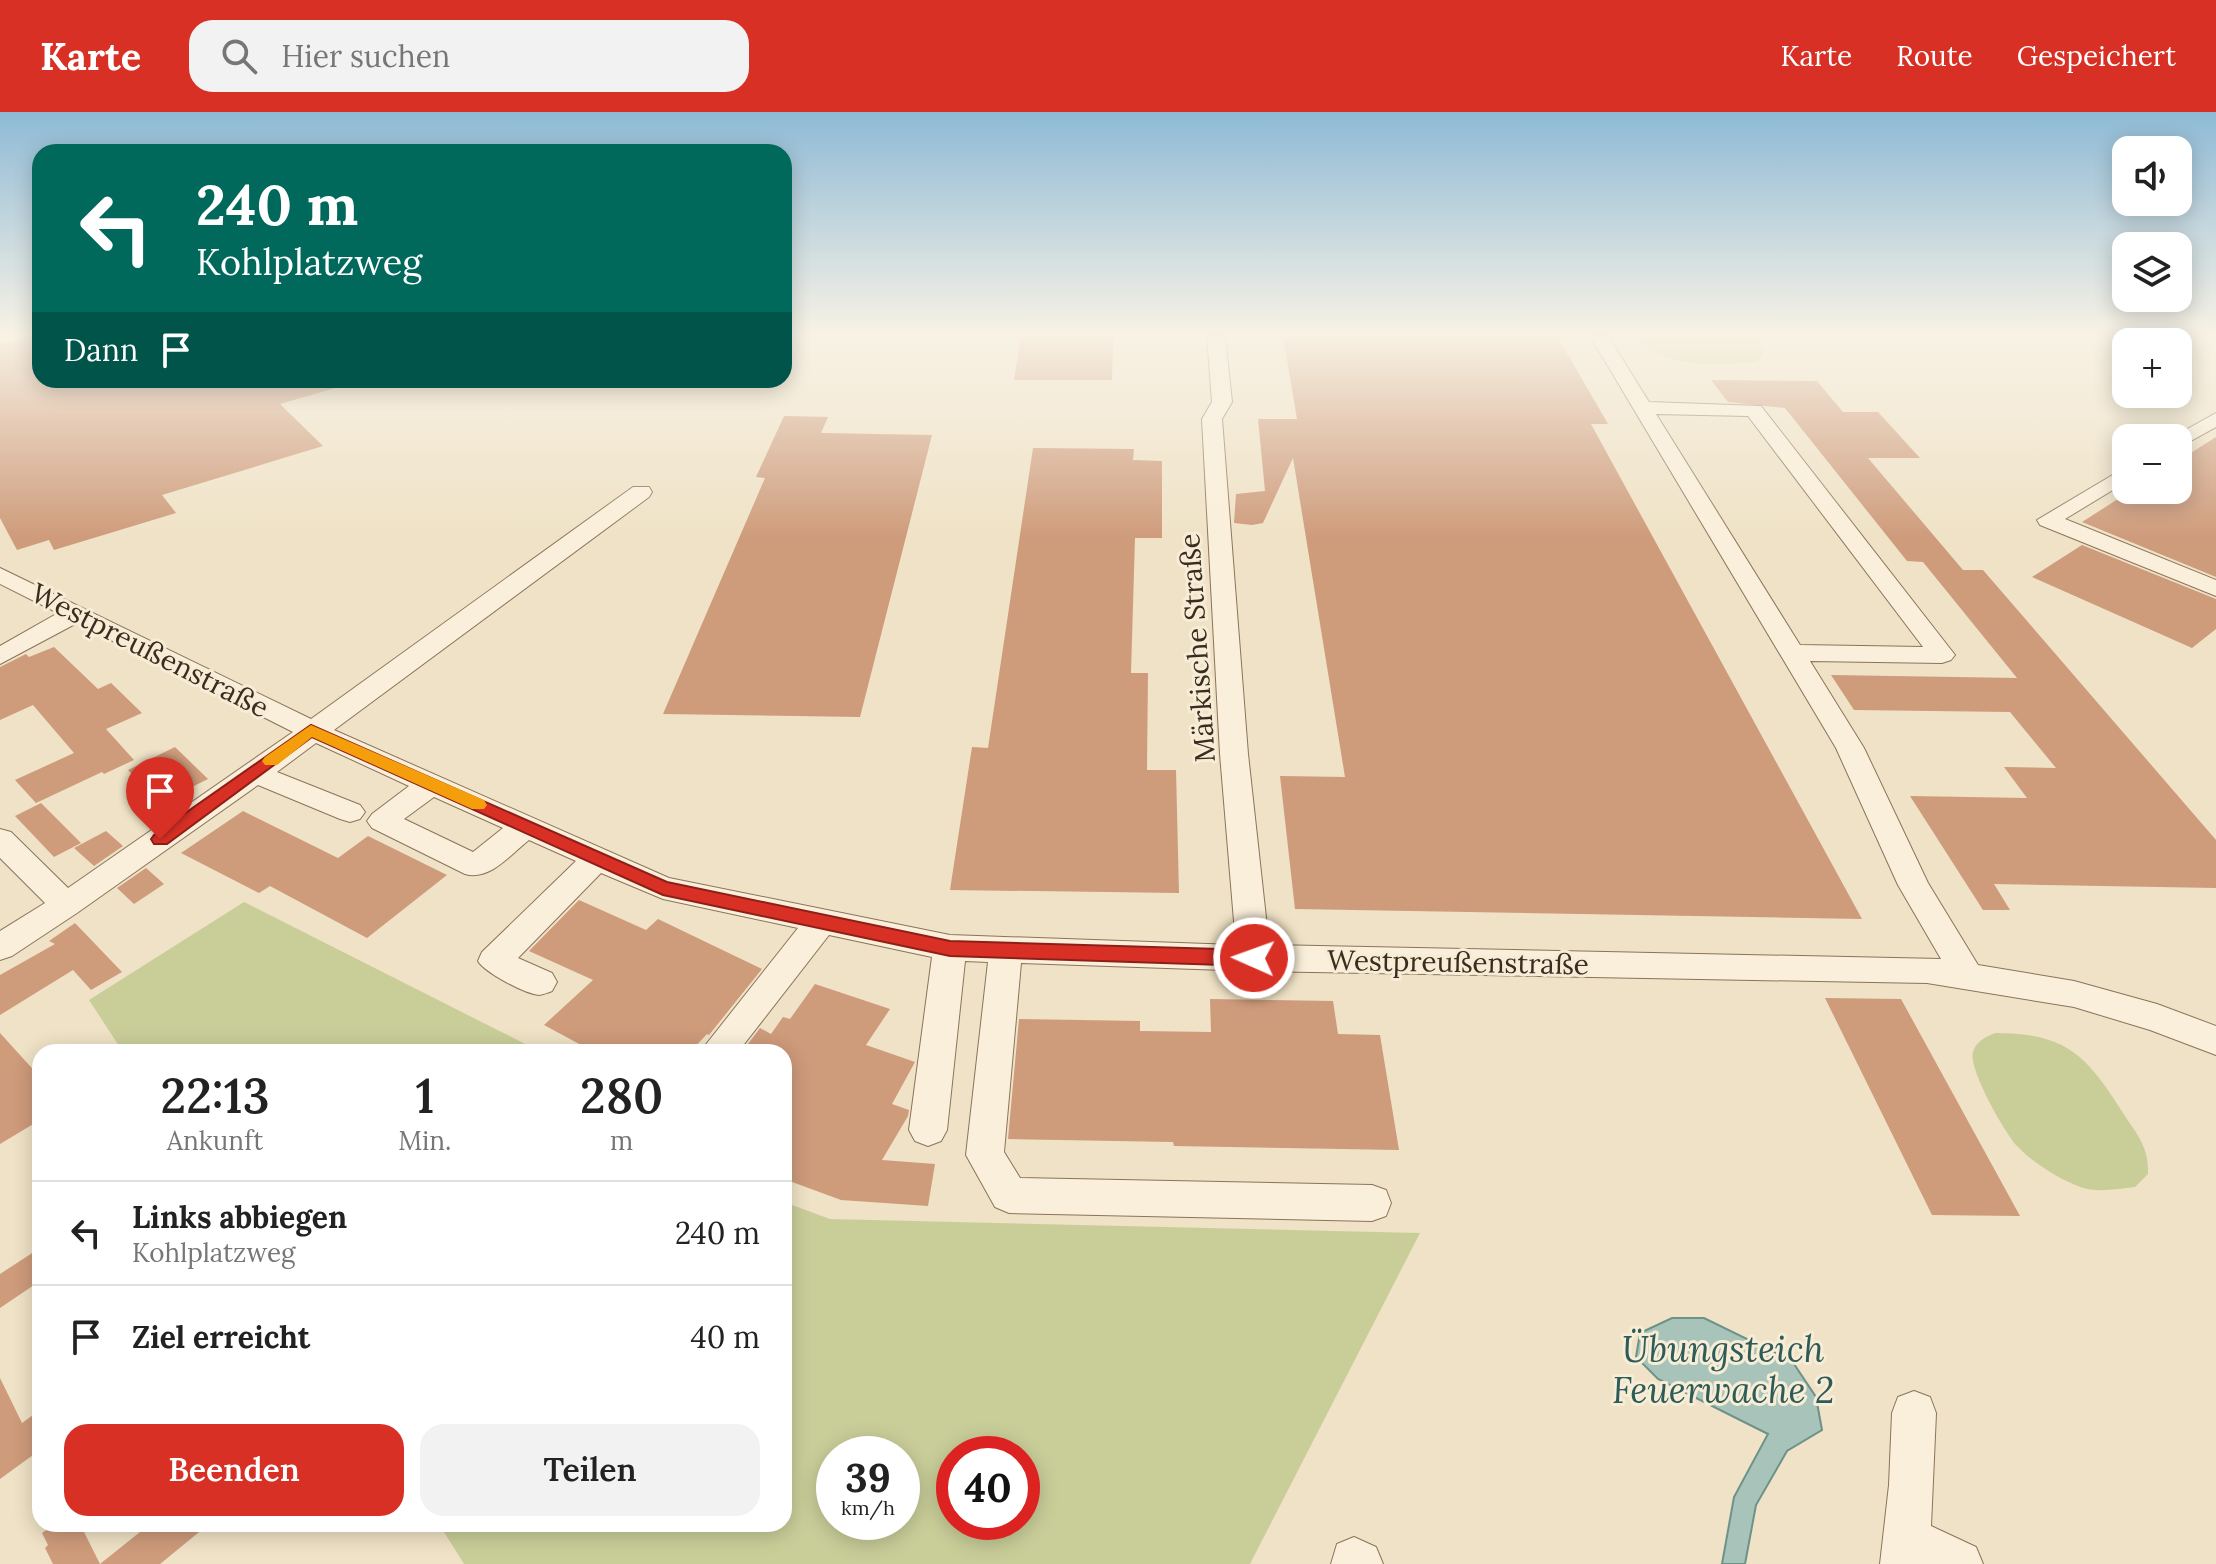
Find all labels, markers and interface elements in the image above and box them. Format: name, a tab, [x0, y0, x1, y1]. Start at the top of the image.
search box	[189, 20, 749, 92]
text: Karte	[40, 32, 141, 80]
icon: search	[217, 34, 261, 78]
text: Hier suchen	[281, 37, 450, 75]
text: Karte	[1780, 38, 1852, 74]
text: Route	[1896, 38, 1973, 74]
text: Gespeichert	[2017, 38, 2176, 74]
map controls	[2112, 136, 2192, 504]
button: sound	[2112, 136, 2192, 216]
text: 240 m	[196, 169, 358, 240]
icon: left	[64, 176, 168, 280]
button: layers	[2112, 232, 2192, 312]
text: Kohlplatzweg	[196, 239, 422, 285]
icon: arrive	[154, 328, 198, 372]
button: +	[2112, 328, 2192, 408]
text: Dann	[64, 331, 138, 369]
button: −	[2112, 424, 2192, 504]
street label: Märkische Straße	[1171, 532, 1223, 764]
street label: Westpreußenstraße	[25, 574, 275, 726]
pin	[126, 757, 194, 839]
icon: arrive	[138, 769, 182, 813]
position arrow	[1212, 916, 1296, 1000]
street label: Westpreußenstraße	[1327, 942, 1589, 982]
text: 22:13	[161, 1065, 270, 1126]
text: 1	[415, 1065, 434, 1126]
text: 280	[580, 1065, 663, 1126]
text: Ankunft	[167, 1124, 263, 1157]
text: Min.	[398, 1124, 452, 1157]
text: m	[610, 1124, 633, 1157]
text: Links abbiegen	[132, 1198, 347, 1236]
icon: left	[64, 1211, 108, 1255]
text: 240 m	[675, 1214, 760, 1252]
text: Kohlplatzweg	[132, 1236, 295, 1269]
icon: arrive	[64, 1315, 108, 1359]
text: Ziel erreicht	[132, 1318, 310, 1356]
text: 40 m	[690, 1318, 760, 1356]
water label: Übungsteich Feuerwache 2	[1612, 1326, 1834, 1413]
button: Beenden	[64, 1424, 404, 1516]
button: Teilen	[420, 1424, 760, 1516]
speed limit sign: 40	[936, 1436, 1040, 1540]
text: 39	[845, 1452, 891, 1503]
text: km/h	[841, 1495, 895, 1520]

